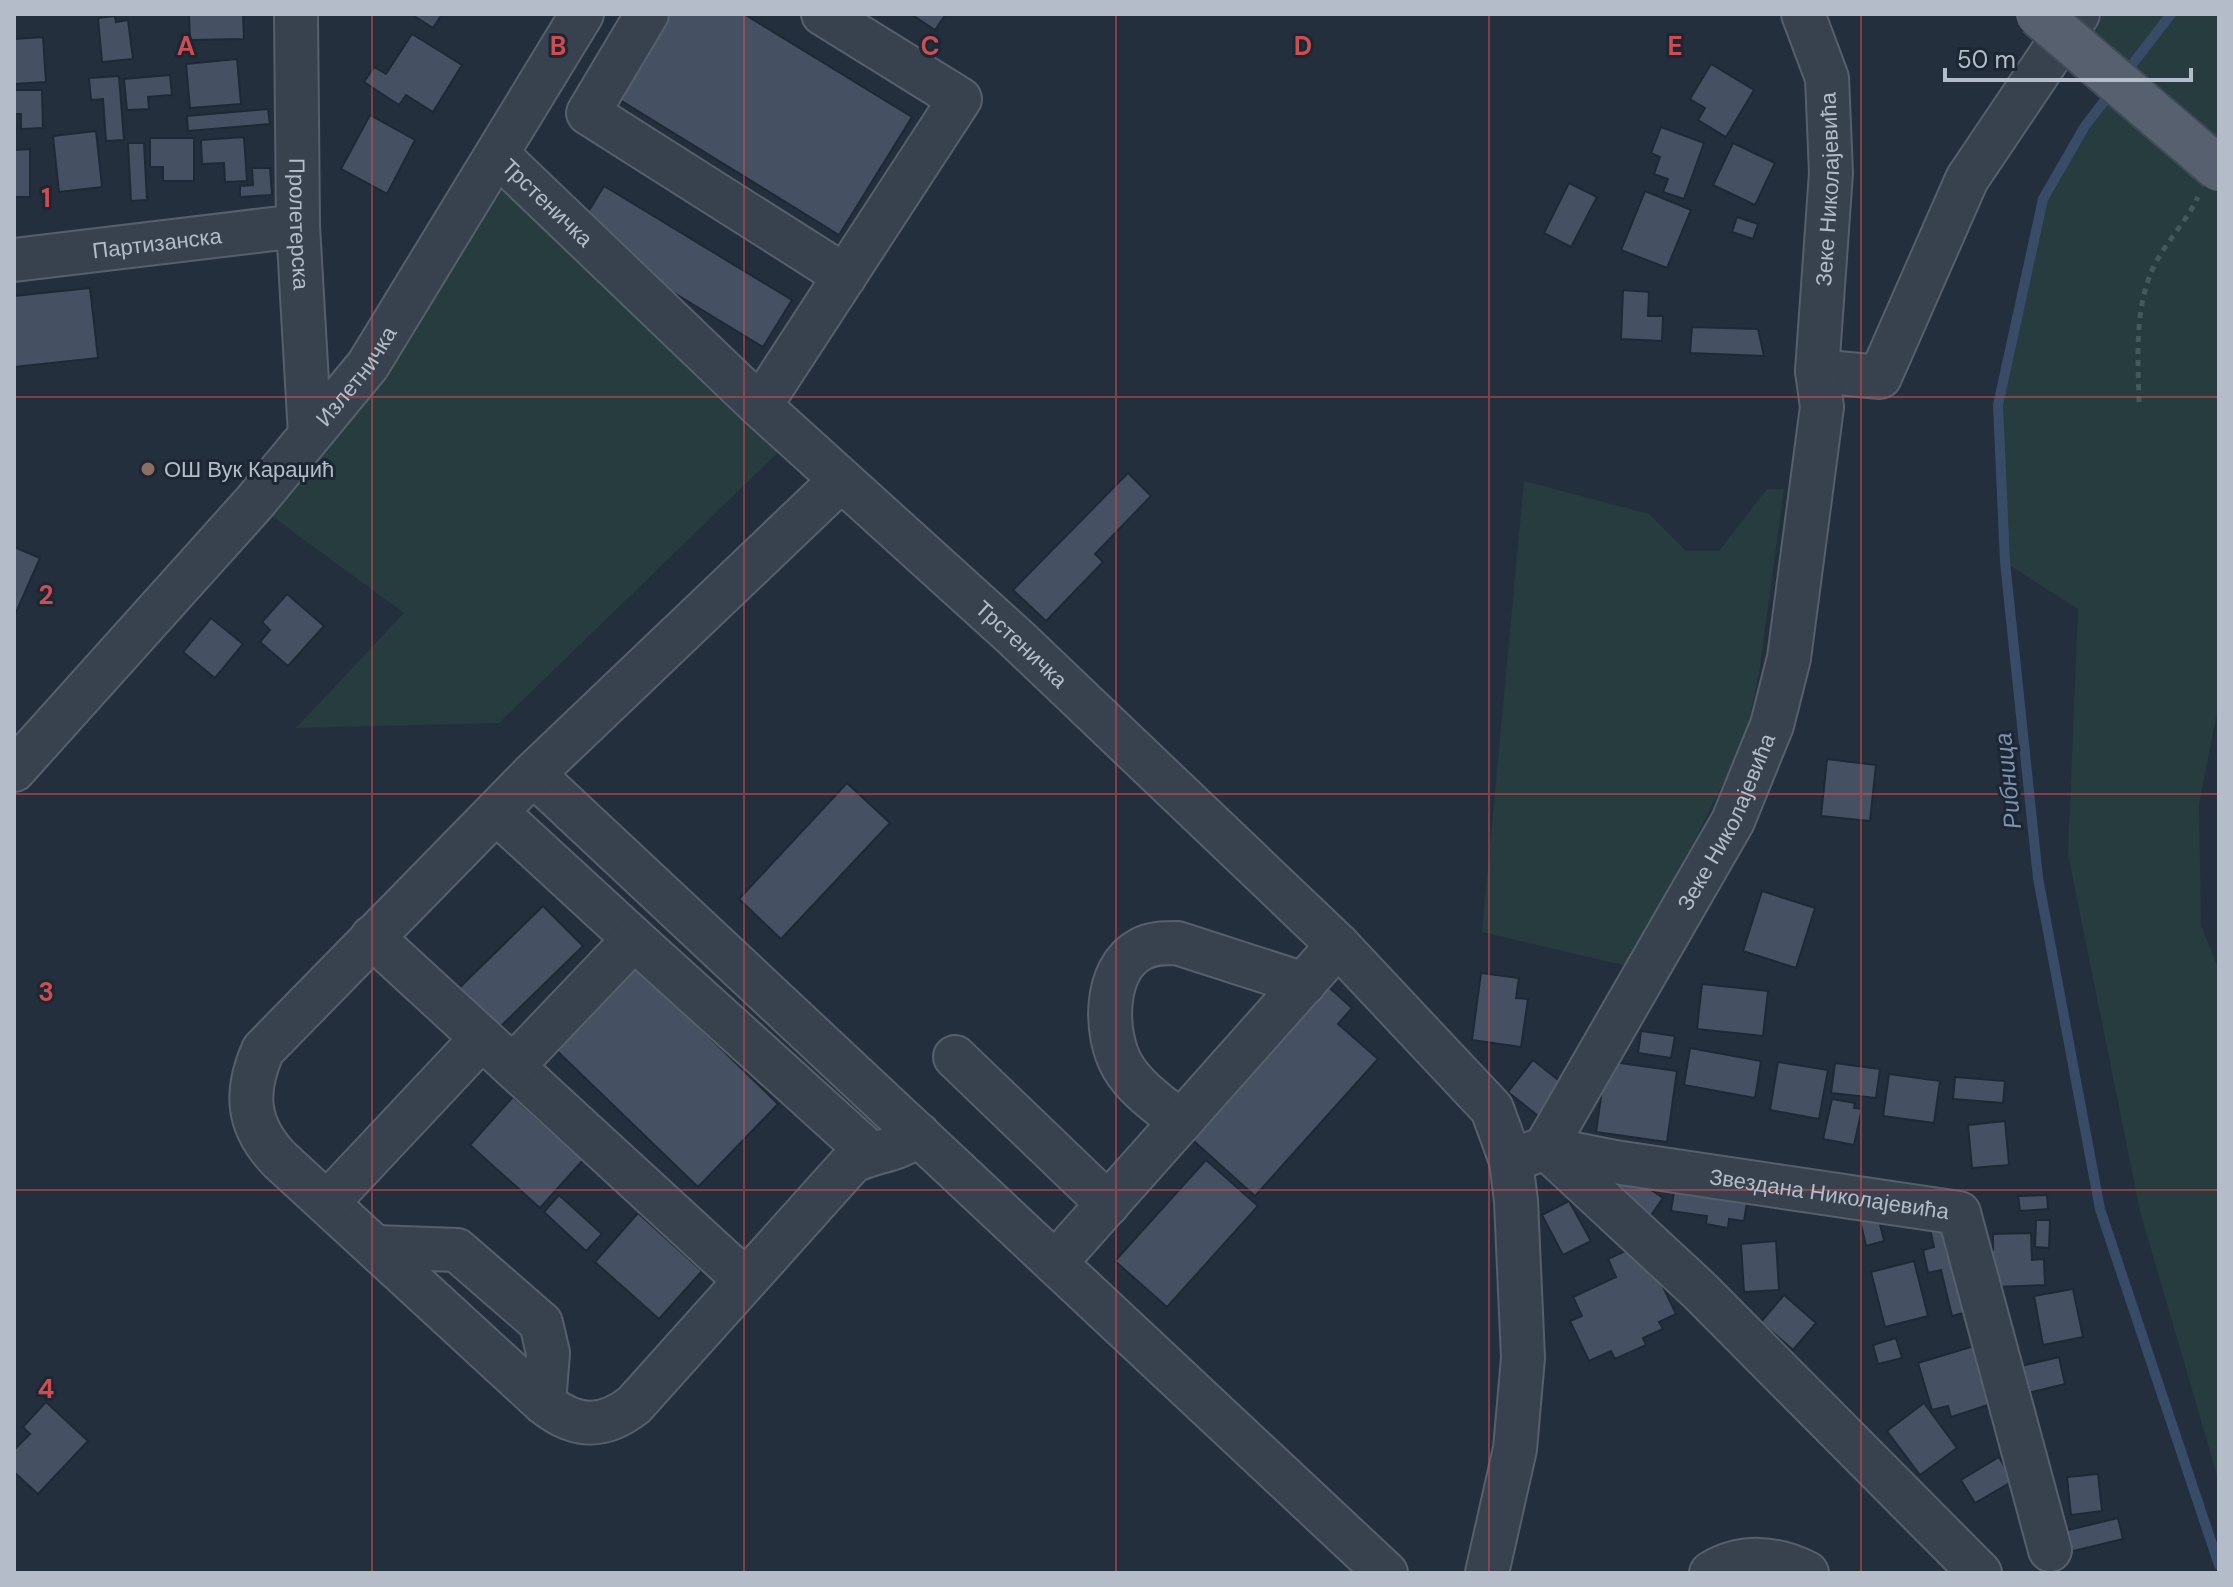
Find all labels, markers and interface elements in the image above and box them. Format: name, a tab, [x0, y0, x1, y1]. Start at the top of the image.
text: A	[177, 29, 195, 63]
text: B	[550, 29, 566, 63]
text: C	[920, 29, 940, 63]
text: D	[1294, 29, 1312, 63]
text: E	[1667, 29, 1683, 63]
scale bar	[1945, 32, 2191, 82]
text: 50 m	[1957, 44, 2016, 75]
street label: Зеке Николајевића	[1809, 91, 1846, 287]
street label: Трстеничка	[495, 152, 600, 254]
street label: Пролетерска	[282, 158, 316, 291]
text: 1	[41, 181, 51, 215]
street label: Партизанска	[91, 221, 224, 266]
street label: Излетничка	[309, 320, 404, 433]
place label: ОШ Вук Караџић	[164, 455, 334, 484]
marker: ОШ Вук Караџић	[139, 460, 157, 478]
text: 2	[38, 578, 54, 612]
street label: Трстеничка	[969, 594, 1074, 695]
street label: Зеке Николајевића	[1671, 728, 1782, 916]
water label: Рибница	[1987, 731, 2028, 831]
text: 3	[38, 975, 54, 1009]
street label: Звездана Николајевића	[1707, 1162, 1952, 1226]
text: 4	[38, 1372, 54, 1406]

